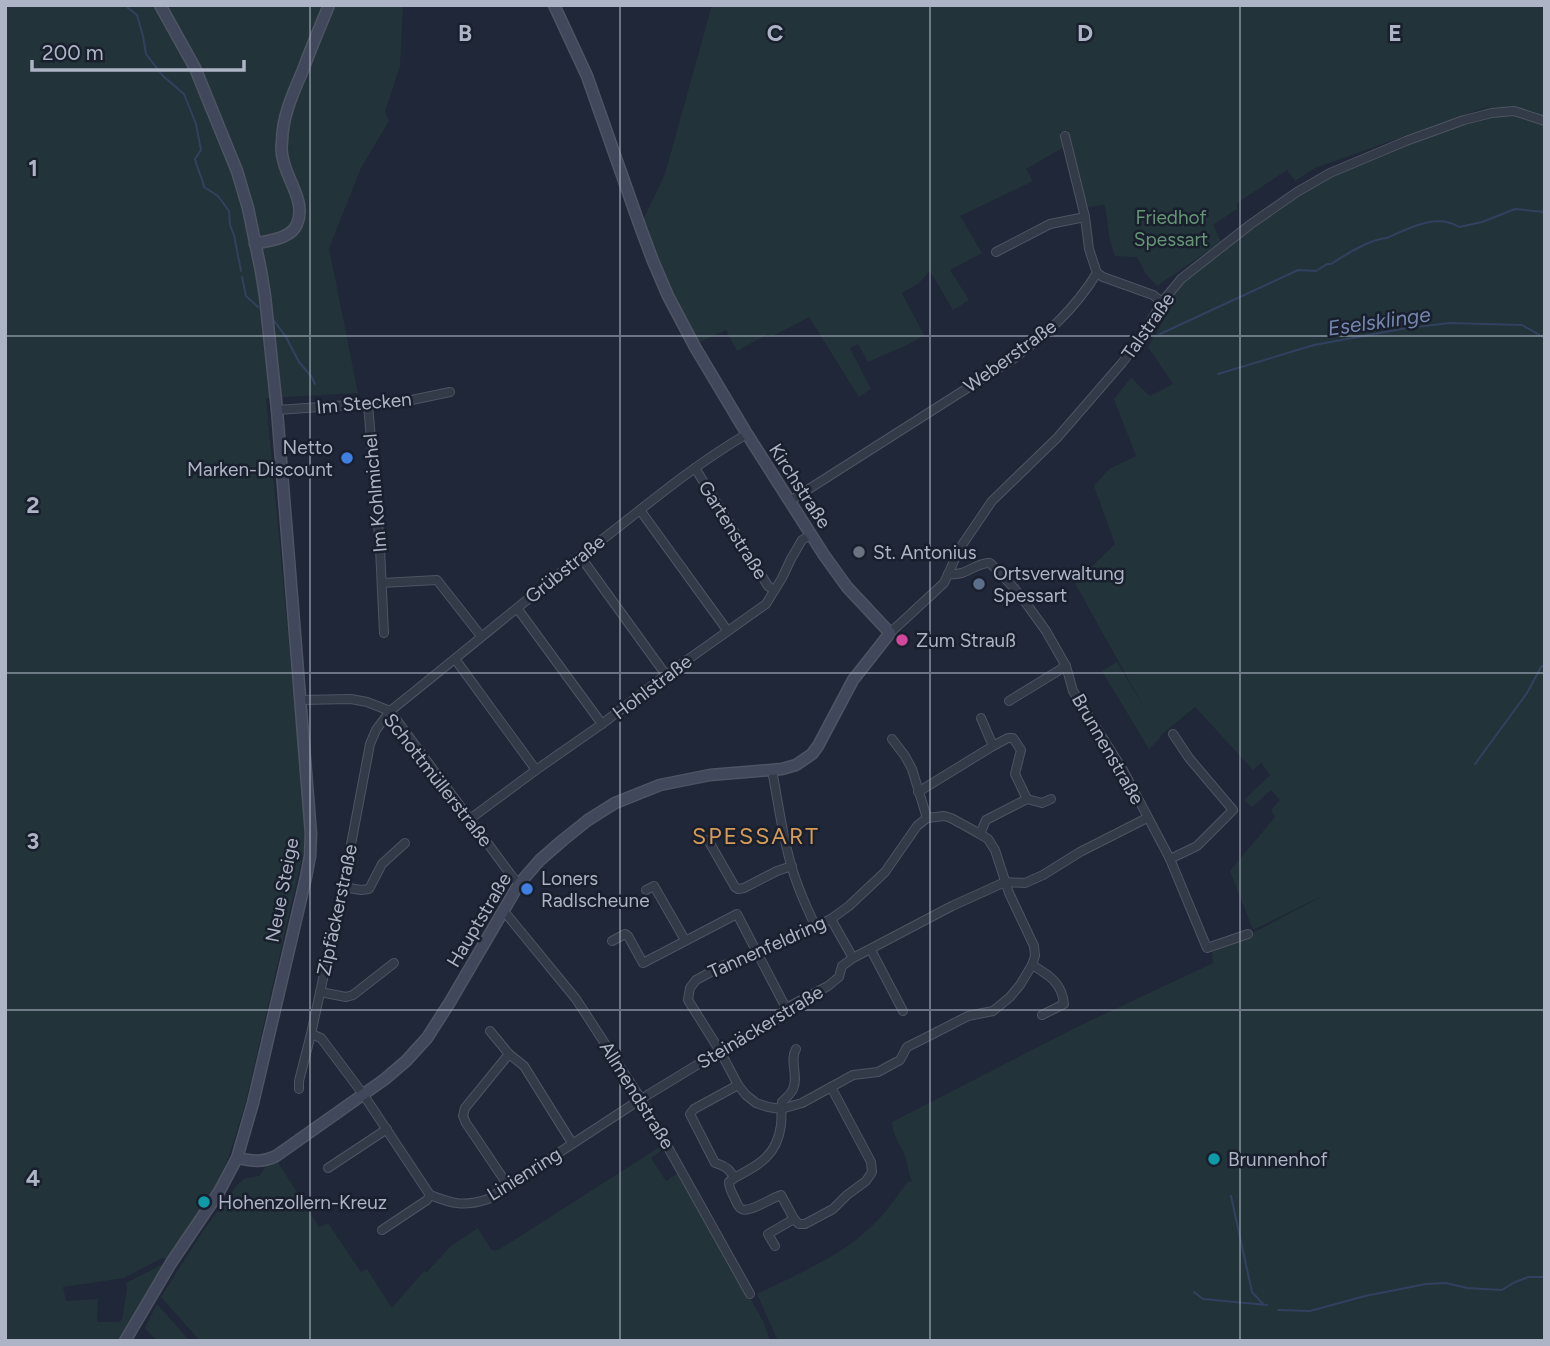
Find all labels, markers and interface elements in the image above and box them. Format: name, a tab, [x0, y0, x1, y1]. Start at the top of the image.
text: B	[458, 19, 472, 47]
text: C	[767, 19, 784, 47]
text: D	[1077, 19, 1093, 47]
text: E	[1388, 19, 1402, 47]
scale bar	[32, 28, 243, 72]
text: 200 m	[42, 40, 104, 65]
text: 1	[28, 154, 38, 182]
park label: Friedhof Spessart	[1134, 206, 1208, 251]
street label: Talstraße	[1117, 288, 1179, 364]
water label: Eselsklinge	[1326, 301, 1433, 341]
street label: Weberstraße	[959, 315, 1061, 397]
street label: Im Stecken	[315, 387, 413, 419]
street label: Im Kohlmichel	[358, 433, 392, 553]
place label: Netto Marken-Discount	[187, 436, 333, 481]
street label: Kirchstraße	[764, 439, 836, 533]
marker: Netto Marken-Discount	[339, 450, 355, 466]
street label: Gartenstraße	[694, 476, 772, 584]
text: 2	[26, 491, 40, 519]
street label: Grübstraße	[521, 530, 609, 608]
place label: St. Antonius	[873, 541, 977, 564]
marker: St. Antonius	[851, 544, 867, 560]
place label: Ortsverwaltung Spessart	[993, 562, 1125, 607]
marker: Ortsverwaltung Spessart	[971, 576, 987, 592]
place label: Zum Strauß	[916, 629, 1016, 652]
marker: Zum Strauß	[894, 632, 910, 648]
street label: Hohlstraße	[608, 650, 696, 724]
street label: Brunnenstraße	[1067, 690, 1149, 808]
street label: Schottmüllerstraße	[379, 709, 497, 851]
district label: SPESSART	[692, 822, 820, 850]
text: 3	[27, 827, 39, 855]
street label: Neue Steige	[261, 836, 303, 944]
street label: Zipfäckerstraße	[312, 842, 362, 978]
place label: Loners Radlscheune	[541, 867, 650, 912]
street label: Hauptstraße	[442, 869, 516, 971]
marker: Loners Radlscheune	[519, 881, 535, 897]
street label: Tannenfeldring	[705, 911, 829, 983]
street label: Steinäckerstraße	[693, 980, 827, 1074]
street label: Allmendstraße	[595, 1037, 679, 1153]
street label: Linienring	[483, 1142, 565, 1206]
place label: Brunnenhof	[1228, 1148, 1327, 1171]
marker: Brunnenhof	[1206, 1151, 1222, 1167]
text: 4	[26, 1164, 40, 1192]
place label: Hohenzollern-Kreuz	[218, 1191, 387, 1214]
marker: Hohenzollern-Kreuz	[196, 1194, 212, 1210]

